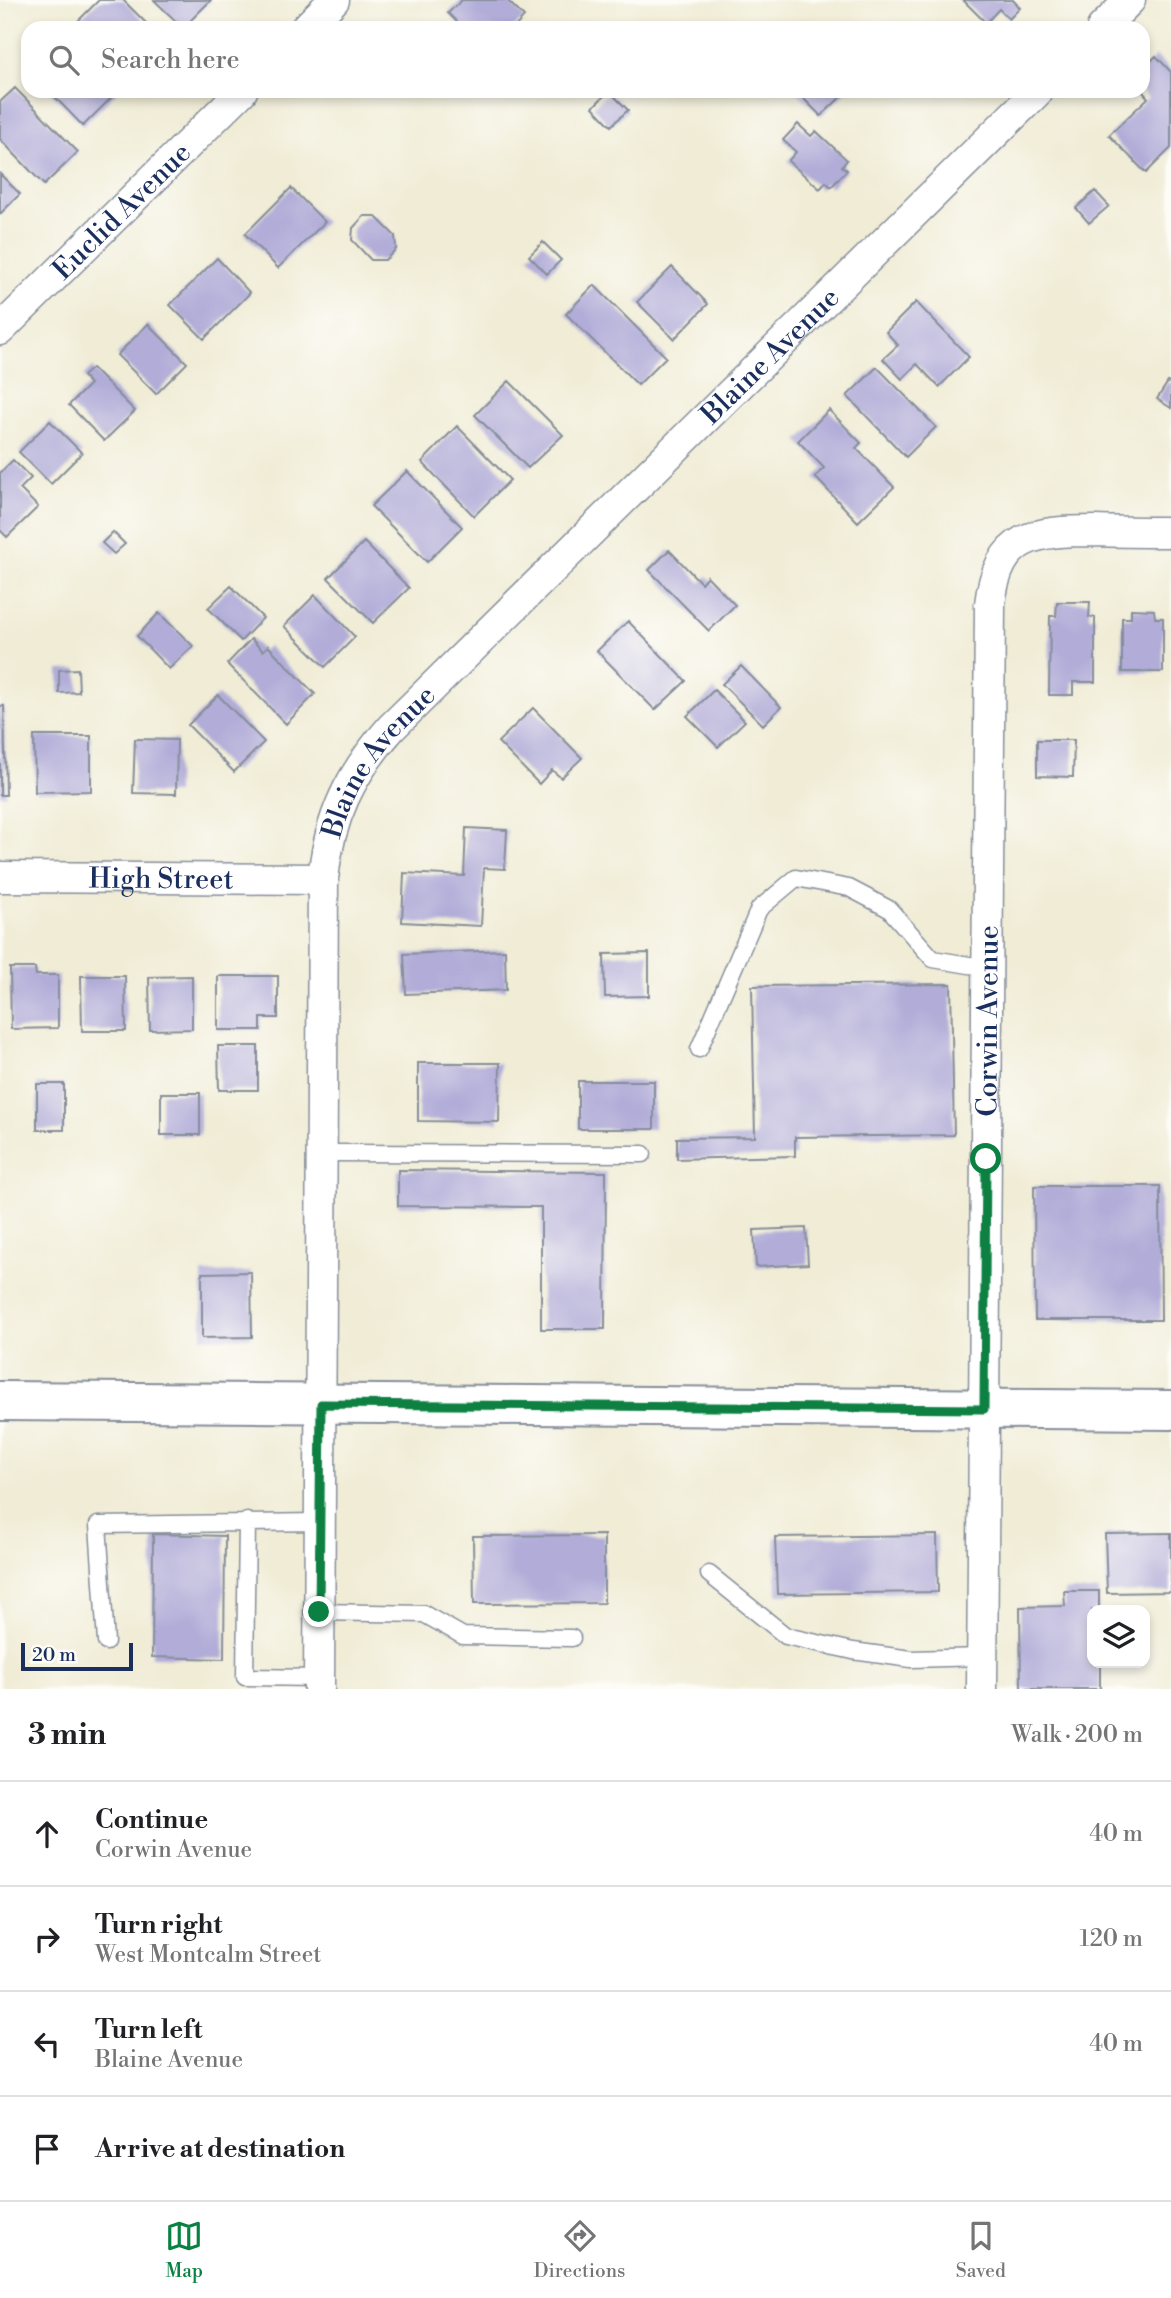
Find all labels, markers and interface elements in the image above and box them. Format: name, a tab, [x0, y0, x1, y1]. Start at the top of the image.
search box	[21, 21, 1150, 98]
icon: search	[45, 41, 83, 79]
text: Search here	[101, 44, 240, 76]
street label: Euclid Avenue	[45, 136, 199, 288]
street label: Blaine Avenue	[693, 281, 847, 433]
street label: Blaine Avenue	[314, 678, 443, 843]
street label: High Street	[88, 862, 234, 897]
street label: Corwin Avenue	[970, 925, 1007, 1117]
route start	[970, 1143, 1001, 1174]
route end	[303, 1596, 334, 1627]
map controls	[1087, 1605, 1150, 1668]
button: layers	[1087, 1605, 1150, 1668]
scale bar	[21, 1640, 133, 1672]
text: 20 m	[32, 1643, 76, 1667]
text: 3 min	[28, 1716, 106, 1754]
text: Walk · 200 m	[1011, 1721, 1143, 1749]
text: Continue	[95, 1804, 208, 1836]
icon: ahead	[28, 1815, 66, 1853]
text: 40 m	[1089, 1820, 1143, 1848]
text: Corwin Avenue	[95, 1836, 252, 1864]
text: Turn right	[95, 1909, 223, 1941]
icon: right	[28, 1920, 66, 1958]
text: 120 m	[1079, 1925, 1143, 1953]
text: West Montcalm Street	[95, 1941, 321, 1969]
text: Turn left	[95, 2014, 203, 2046]
icon: left	[28, 2025, 66, 2063]
text: 40 m	[1089, 2030, 1143, 2058]
text: Blaine Avenue	[95, 2046, 243, 2074]
icon: arrive	[28, 2130, 66, 2168]
text: Arrive at destination	[95, 2133, 345, 2165]
tab: Map	[165, 2217, 203, 2283]
tab: Directions	[534, 2217, 625, 2283]
tab: Saved	[956, 2217, 1006, 2283]

